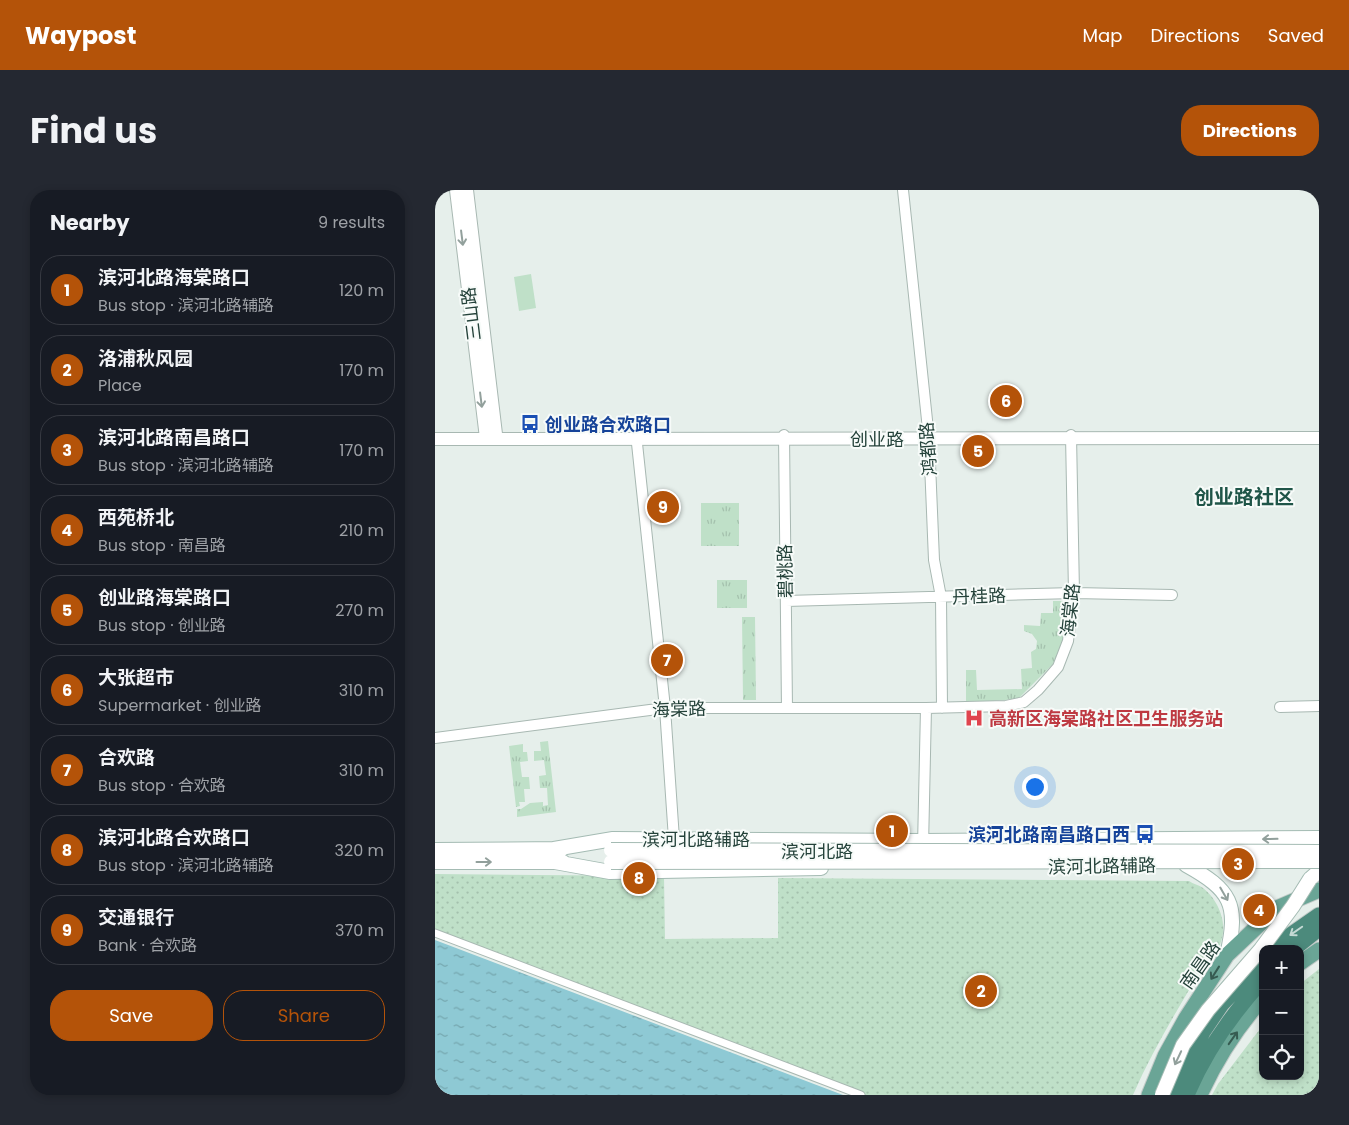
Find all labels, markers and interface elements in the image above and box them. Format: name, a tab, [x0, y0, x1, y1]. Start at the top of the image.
text: Waypost	[25, 19, 136, 52]
text: Map	[1083, 23, 1122, 48]
text: Directions	[1150, 23, 1240, 48]
text: Saved	[1268, 23, 1324, 48]
button: Directions	[1181, 105, 1319, 156]
text: Find us	[30, 106, 157, 155]
text: Nearby	[50, 208, 130, 237]
text: 9 results	[318, 211, 385, 234]
one-way arrow	[457, 230, 467, 246]
text: 滨河北路海棠路口	[98, 264, 250, 291]
text: 1	[64, 279, 70, 302]
text: 120 m	[339, 279, 384, 302]
street label: 三山路	[455, 286, 487, 342]
text: Bus stop · 滨河北路辅路	[98, 294, 274, 317]
text: 洛浦秋风园	[98, 345, 193, 372]
text: 2	[62, 359, 72, 382]
text: 170 m	[339, 359, 384, 382]
text: Place	[98, 374, 142, 397]
pin: 6	[990, 382, 1022, 420]
one-way arrow	[476, 391, 486, 407]
place label: 创业路合欢路口	[545, 412, 671, 437]
bus stop icon: 创业路合欢路口	[519, 413, 541, 435]
street label: 鸿都路	[914, 421, 942, 477]
text: 滨河北路南昌路口	[98, 424, 250, 451]
street label: 创业路	[850, 427, 904, 452]
pin: 5	[962, 432, 994, 470]
text: 3	[62, 439, 72, 462]
text: 170 m	[339, 439, 384, 462]
text: Bus stop · 滨河北路辅路	[98, 454, 274, 477]
district label: 创业路社区	[1194, 483, 1294, 511]
pin: 9	[647, 488, 679, 526]
text: 西苑桥北	[98, 504, 174, 531]
text: 4	[62, 519, 72, 542]
text: 210 m	[339, 519, 384, 542]
text: Bus stop · 南昌路	[98, 534, 226, 557]
street label: 碧桃路	[772, 544, 798, 598]
street label: 海棠路	[1055, 582, 1085, 638]
street label: 丹桂路	[952, 583, 1006, 609]
text: 创业路海棠路口	[98, 584, 231, 611]
text: 5	[62, 599, 72, 622]
text: 270 m	[335, 599, 384, 622]
text: Bus stop · 创业路	[98, 614, 226, 637]
pin: 7	[651, 641, 683, 679]
text: 大张超市	[98, 664, 174, 691]
text: 6	[62, 679, 72, 702]
text: 310 m	[339, 679, 384, 702]
text: Supermarket · 创业路	[98, 694, 262, 717]
street label: 海棠路	[652, 696, 706, 722]
place label: 高新区海棠路社区卫生服务站	[989, 706, 1223, 731]
hospital icon: 高新区海棠路社区卫生服务站	[963, 707, 985, 729]
text: 合欢路	[98, 744, 155, 771]
text: 7	[63, 759, 71, 782]
text: 310 m	[339, 759, 384, 782]
text: Bus stop · 合欢路	[98, 774, 226, 797]
your location	[1022, 774, 1048, 800]
pin: 1	[876, 812, 908, 850]
place label: 滨河北路南昌路口西	[968, 822, 1130, 847]
bus stop icon: 滨河北路南昌路口西	[1134, 823, 1156, 845]
text: 滨河北路合欢路口	[98, 824, 250, 851]
street label: 滨河北路辅路	[642, 827, 750, 852]
one-way arrow	[1263, 834, 1279, 843]
text: 8	[62, 839, 72, 862]
text: 320 m	[335, 839, 384, 862]
street label: 滨河北路	[781, 839, 853, 864]
pin: 3	[1222, 845, 1254, 883]
street label: 滨河北路辅路	[1048, 853, 1156, 879]
text: Bus stop · 滨河北路辅路	[98, 854, 274, 877]
one-way arrow	[475, 857, 491, 867]
pin: 8	[623, 859, 655, 897]
one-way arrow	[1219, 887, 1229, 901]
pin: 4	[1243, 891, 1275, 929]
text: 交通银行	[98, 904, 174, 931]
text: 9	[62, 919, 72, 942]
text: 370 m	[335, 919, 384, 942]
one-way arrow	[1290, 926, 1304, 936]
text: Bank · 合欢路	[98, 934, 197, 957]
street label: 南昌路	[1174, 936, 1226, 994]
map controls	[1259, 945, 1304, 1080]
button: +	[1259, 945, 1304, 990]
one-way arrow	[1210, 966, 1220, 980]
pin: 2	[965, 972, 997, 1010]
button: Save	[50, 990, 213, 1041]
button: Share	[223, 990, 385, 1041]
button: −	[1259, 990, 1304, 1035]
one-way arrow	[1228, 1031, 1238, 1045]
button: locate	[1259, 1035, 1304, 1080]
one-way arrow	[1172, 1050, 1182, 1065]

